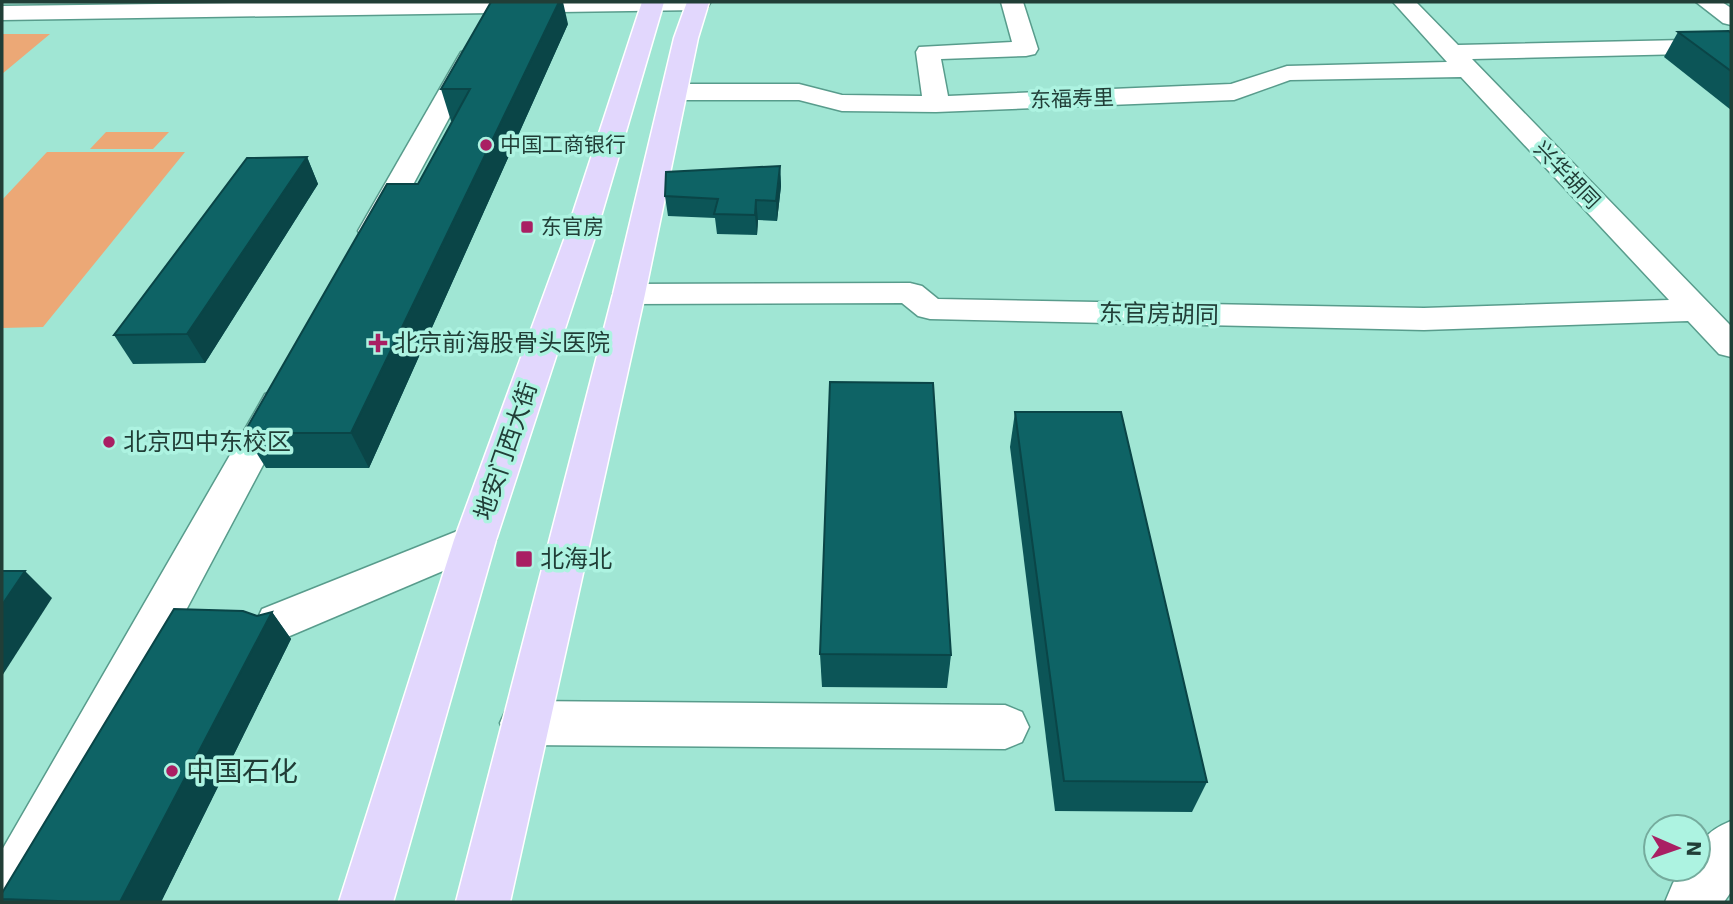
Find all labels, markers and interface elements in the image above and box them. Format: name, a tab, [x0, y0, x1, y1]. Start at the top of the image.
street label: 东福寿里	[1030, 86, 1114, 112]
place label: 中国工商银行	[500, 133, 626, 157]
street label: 兴华胡同	[1529, 136, 1605, 214]
marker: 中国工商银行	[478, 137, 494, 153]
place label: 东官房	[541, 215, 604, 239]
marker: 东官房	[519, 219, 535, 235]
street label: 东官房胡同	[1099, 299, 1219, 329]
place label: 北京前海股骨头医院	[394, 329, 610, 357]
marker: 北京前海股骨头医院	[368, 333, 388, 353]
street label: 地安门西大街	[469, 378, 543, 524]
place label: 北京四中东校区	[123, 428, 291, 456]
marker: 北京四中东校区	[101, 434, 117, 450]
place label: 北海北	[540, 545, 612, 573]
marker: 北海北	[514, 549, 534, 569]
place label: 中国石化	[186, 755, 298, 788]
marker: 中国石化	[164, 763, 180, 779]
north arrow	[1642, 813, 1712, 883]
text: N	[1683, 840, 1705, 857]

